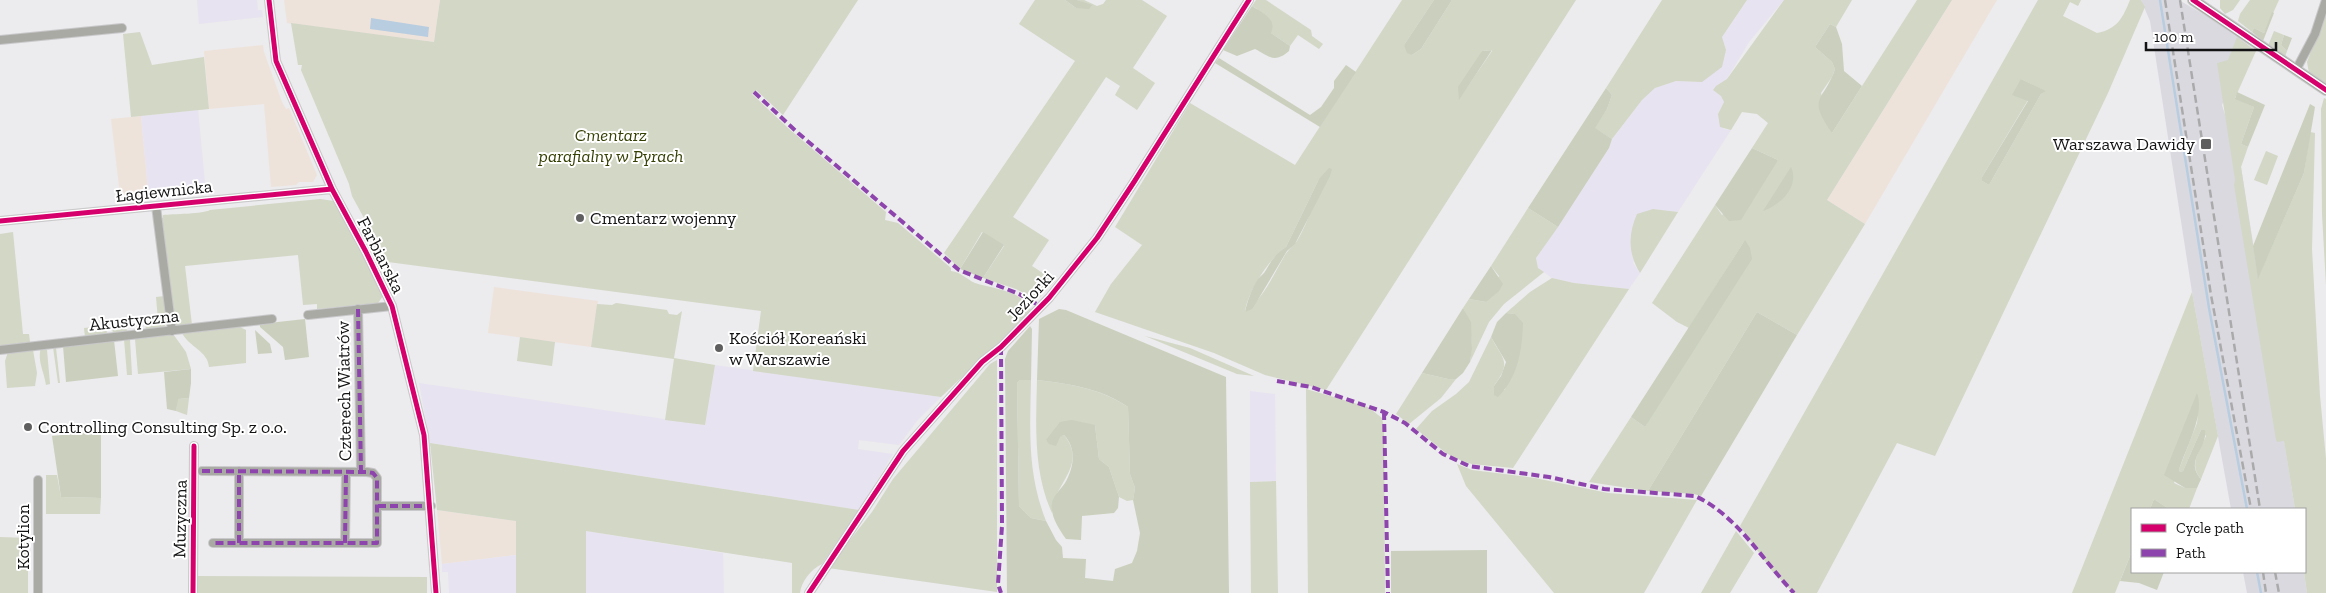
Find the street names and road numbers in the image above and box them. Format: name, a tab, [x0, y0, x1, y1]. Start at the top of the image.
street label: Łagiewnicka	[114, 175, 214, 207]
street label: Farbiarska	[352, 213, 410, 297]
street label: Jeziorki	[1002, 266, 1058, 326]
street label: Akustyczna	[88, 304, 180, 336]
street label: Czterech Wiatrów	[332, 321, 356, 461]
street label: Muzyczna	[168, 479, 192, 558]
street label: Kotylion	[12, 504, 34, 570]

